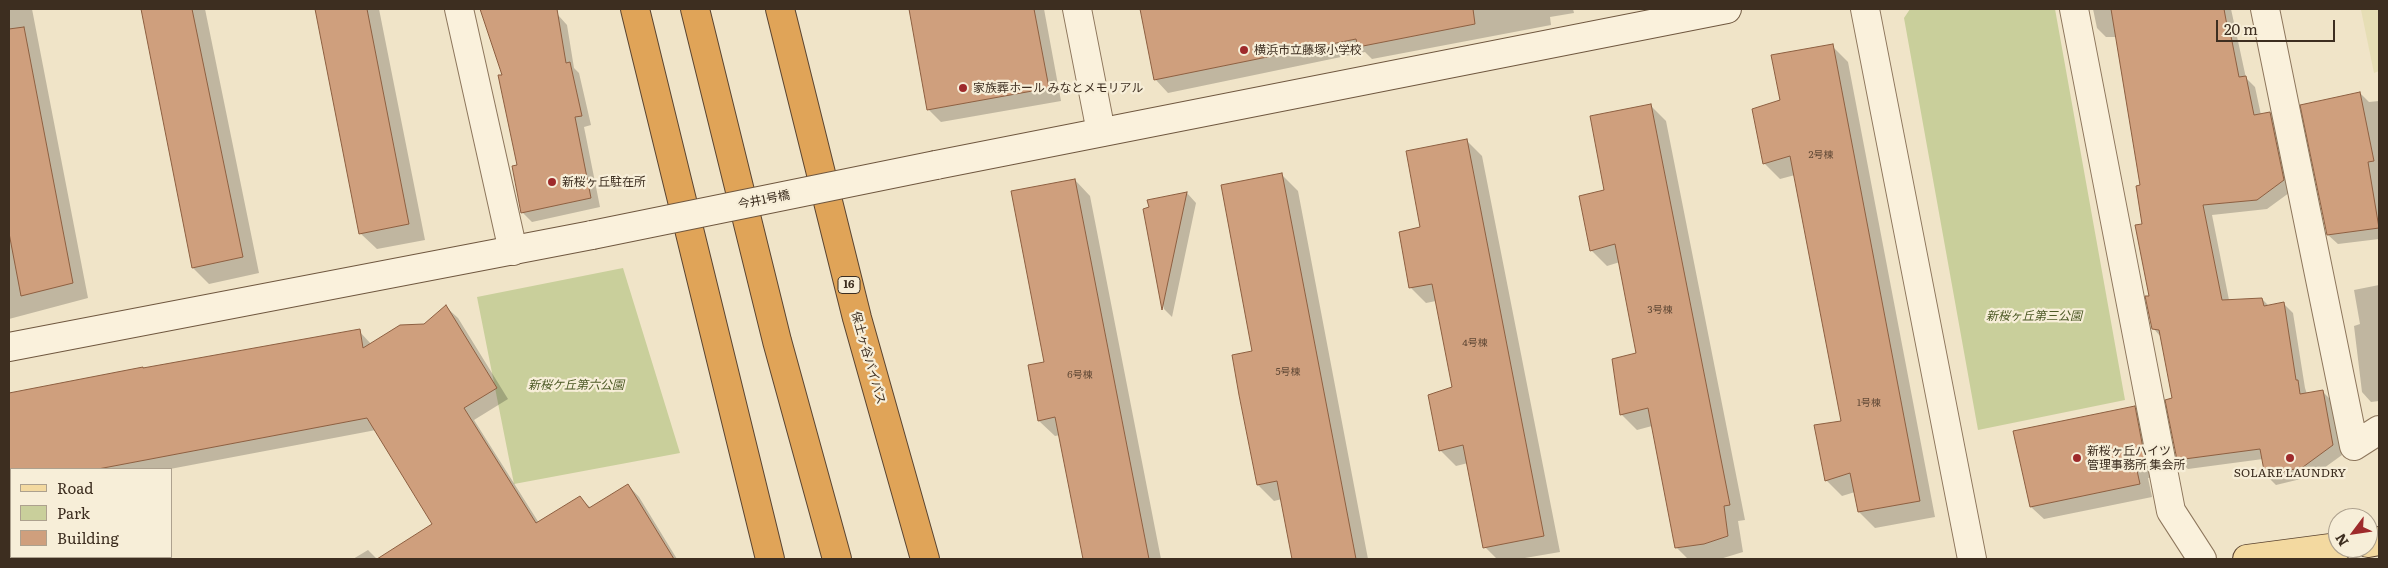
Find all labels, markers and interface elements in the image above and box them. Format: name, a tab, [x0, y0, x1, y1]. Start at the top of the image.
scale bar	[2218, 10, 2337, 42]
text: 20 m	[2224, 17, 2258, 40]
place label: 横浜市立藤塚小学校	[1254, 43, 1362, 57]
marker: 横浜市立藤塚小学校	[1238, 44, 1250, 56]
place label: 家族葬ホール みなとメモリアル	[973, 81, 1143, 95]
marker: 家族葬ホール みなとメモリアル	[957, 82, 969, 94]
house number: 2号棟	[1808, 149, 1834, 161]
place label: 新桜ヶ丘駐在所	[562, 175, 646, 189]
marker: 新桜ヶ丘駐在所	[546, 176, 558, 188]
street label: 今井1号橋	[737, 188, 791, 212]
road number: 16	[838, 276, 860, 294]
house number: 3号棟	[1647, 304, 1673, 316]
park label: 新桜ヶ丘第三公園	[1986, 309, 2082, 323]
street label: 保土ヶ谷バイパス	[848, 310, 888, 406]
house number: 4号棟	[1462, 337, 1488, 349]
house number: 5号棟	[1275, 366, 1301, 378]
house number: 6号棟	[1067, 369, 1093, 381]
park label: 新桜ケ丘第六公園	[528, 378, 624, 392]
house number: 1号棟	[1857, 397, 1881, 409]
place label: 新桜ヶ丘ハイツ 管理事務所 集会所	[2087, 444, 2185, 472]
marker: 新桜ヶ丘ハイツ 管理事務所 集会所	[2071, 452, 2083, 464]
marker: SOLARE LAUNDRY	[2284, 452, 2296, 464]
place label: SOLARE LAUNDRY	[2234, 466, 2346, 480]
legend	[10, 468, 172, 558]
text: Road	[57, 476, 93, 499]
text: Park	[57, 501, 90, 524]
north arrow	[2328, 508, 2378, 558]
text: Building	[57, 526, 119, 549]
text: N	[2329, 530, 2353, 550]

